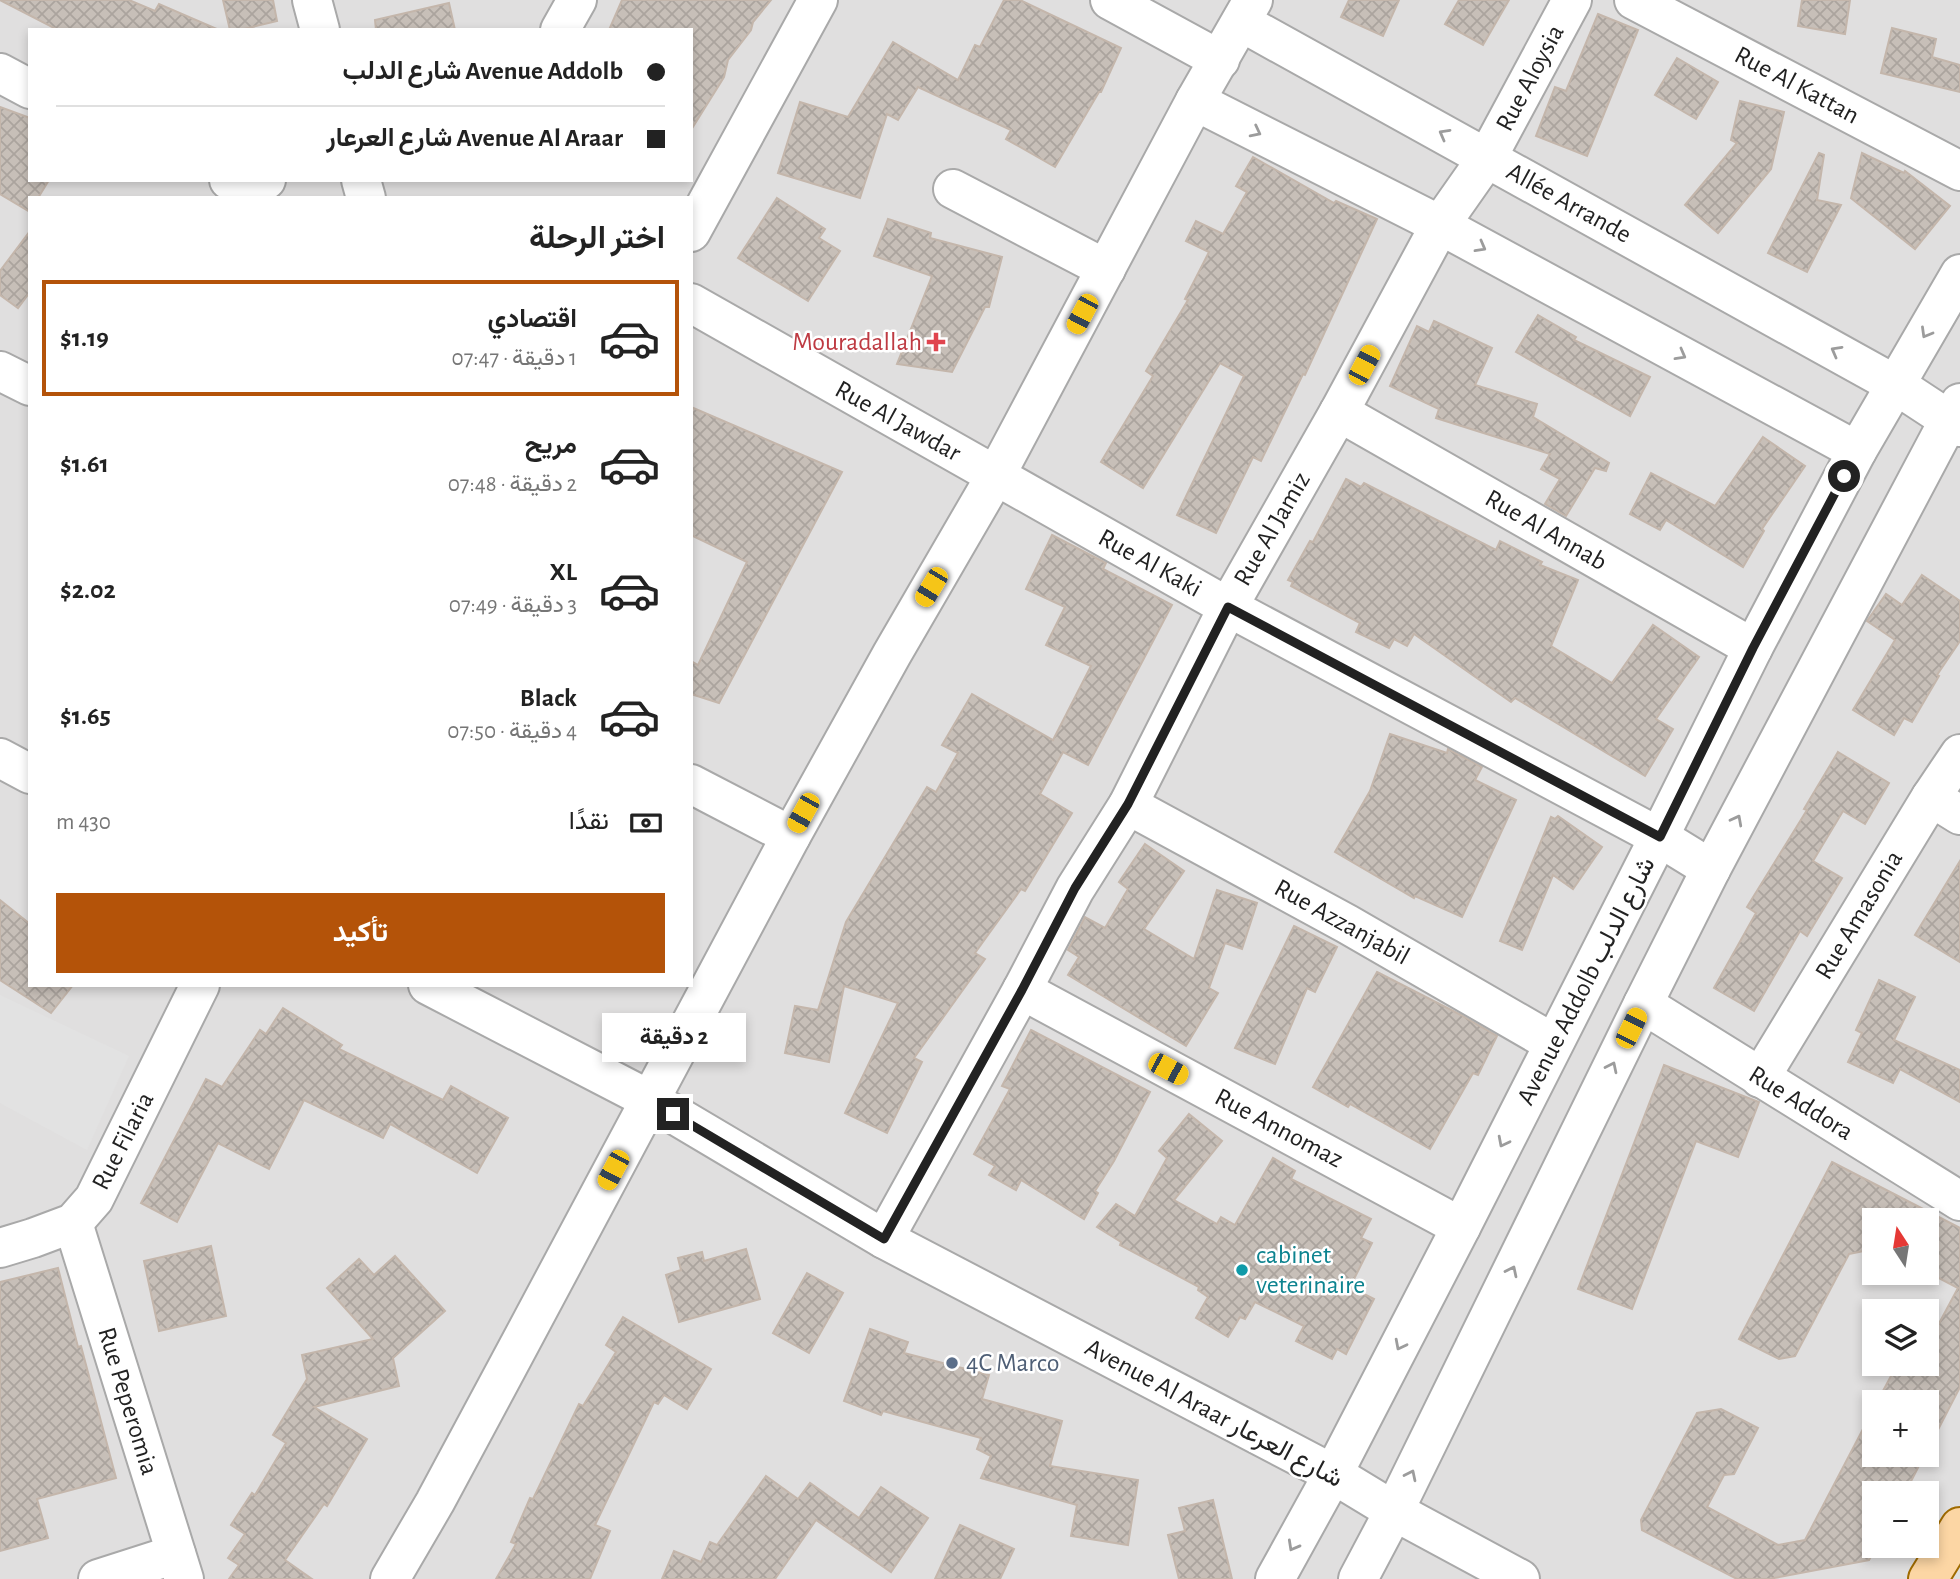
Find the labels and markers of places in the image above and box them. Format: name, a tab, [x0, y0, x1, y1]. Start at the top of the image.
place label: Mouradallah	[792, 329, 922, 355]
marker: Mouradallah	[928, 334, 944, 350]
place label: cabinet veterinaire	[1256, 1242, 1365, 1298]
marker: cabinet veterinaire	[1234, 1262, 1250, 1278]
place label: 4C Marco	[966, 1350, 1059, 1376]
marker: 4C Marco	[944, 1355, 960, 1371]

